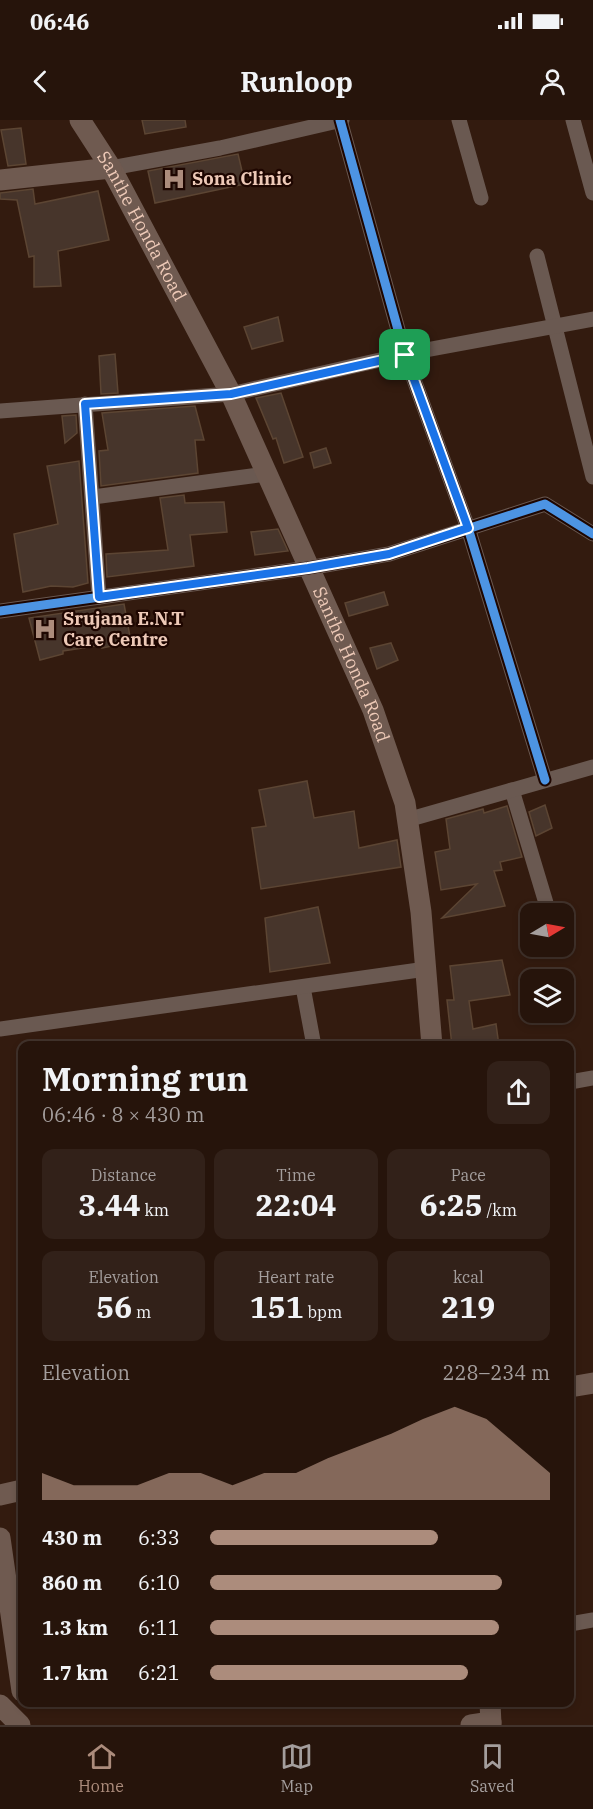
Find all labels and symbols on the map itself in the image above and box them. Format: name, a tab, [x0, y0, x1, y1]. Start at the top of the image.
street label: Santhe Honda Road	[92, 147, 192, 305]
hospital icon: Sona Clinic	[161, 166, 187, 192]
place label: Sona Clinic	[192, 167, 292, 190]
pin	[379, 329, 430, 380]
street label: Santhe Honda Road	[308, 583, 395, 745]
place label: Srujana E.N.T Care Centre	[63, 607, 184, 651]
hospital icon: Srujana E.N.T Care Centre	[32, 616, 58, 642]
north arrow	[520, 903, 574, 957]

